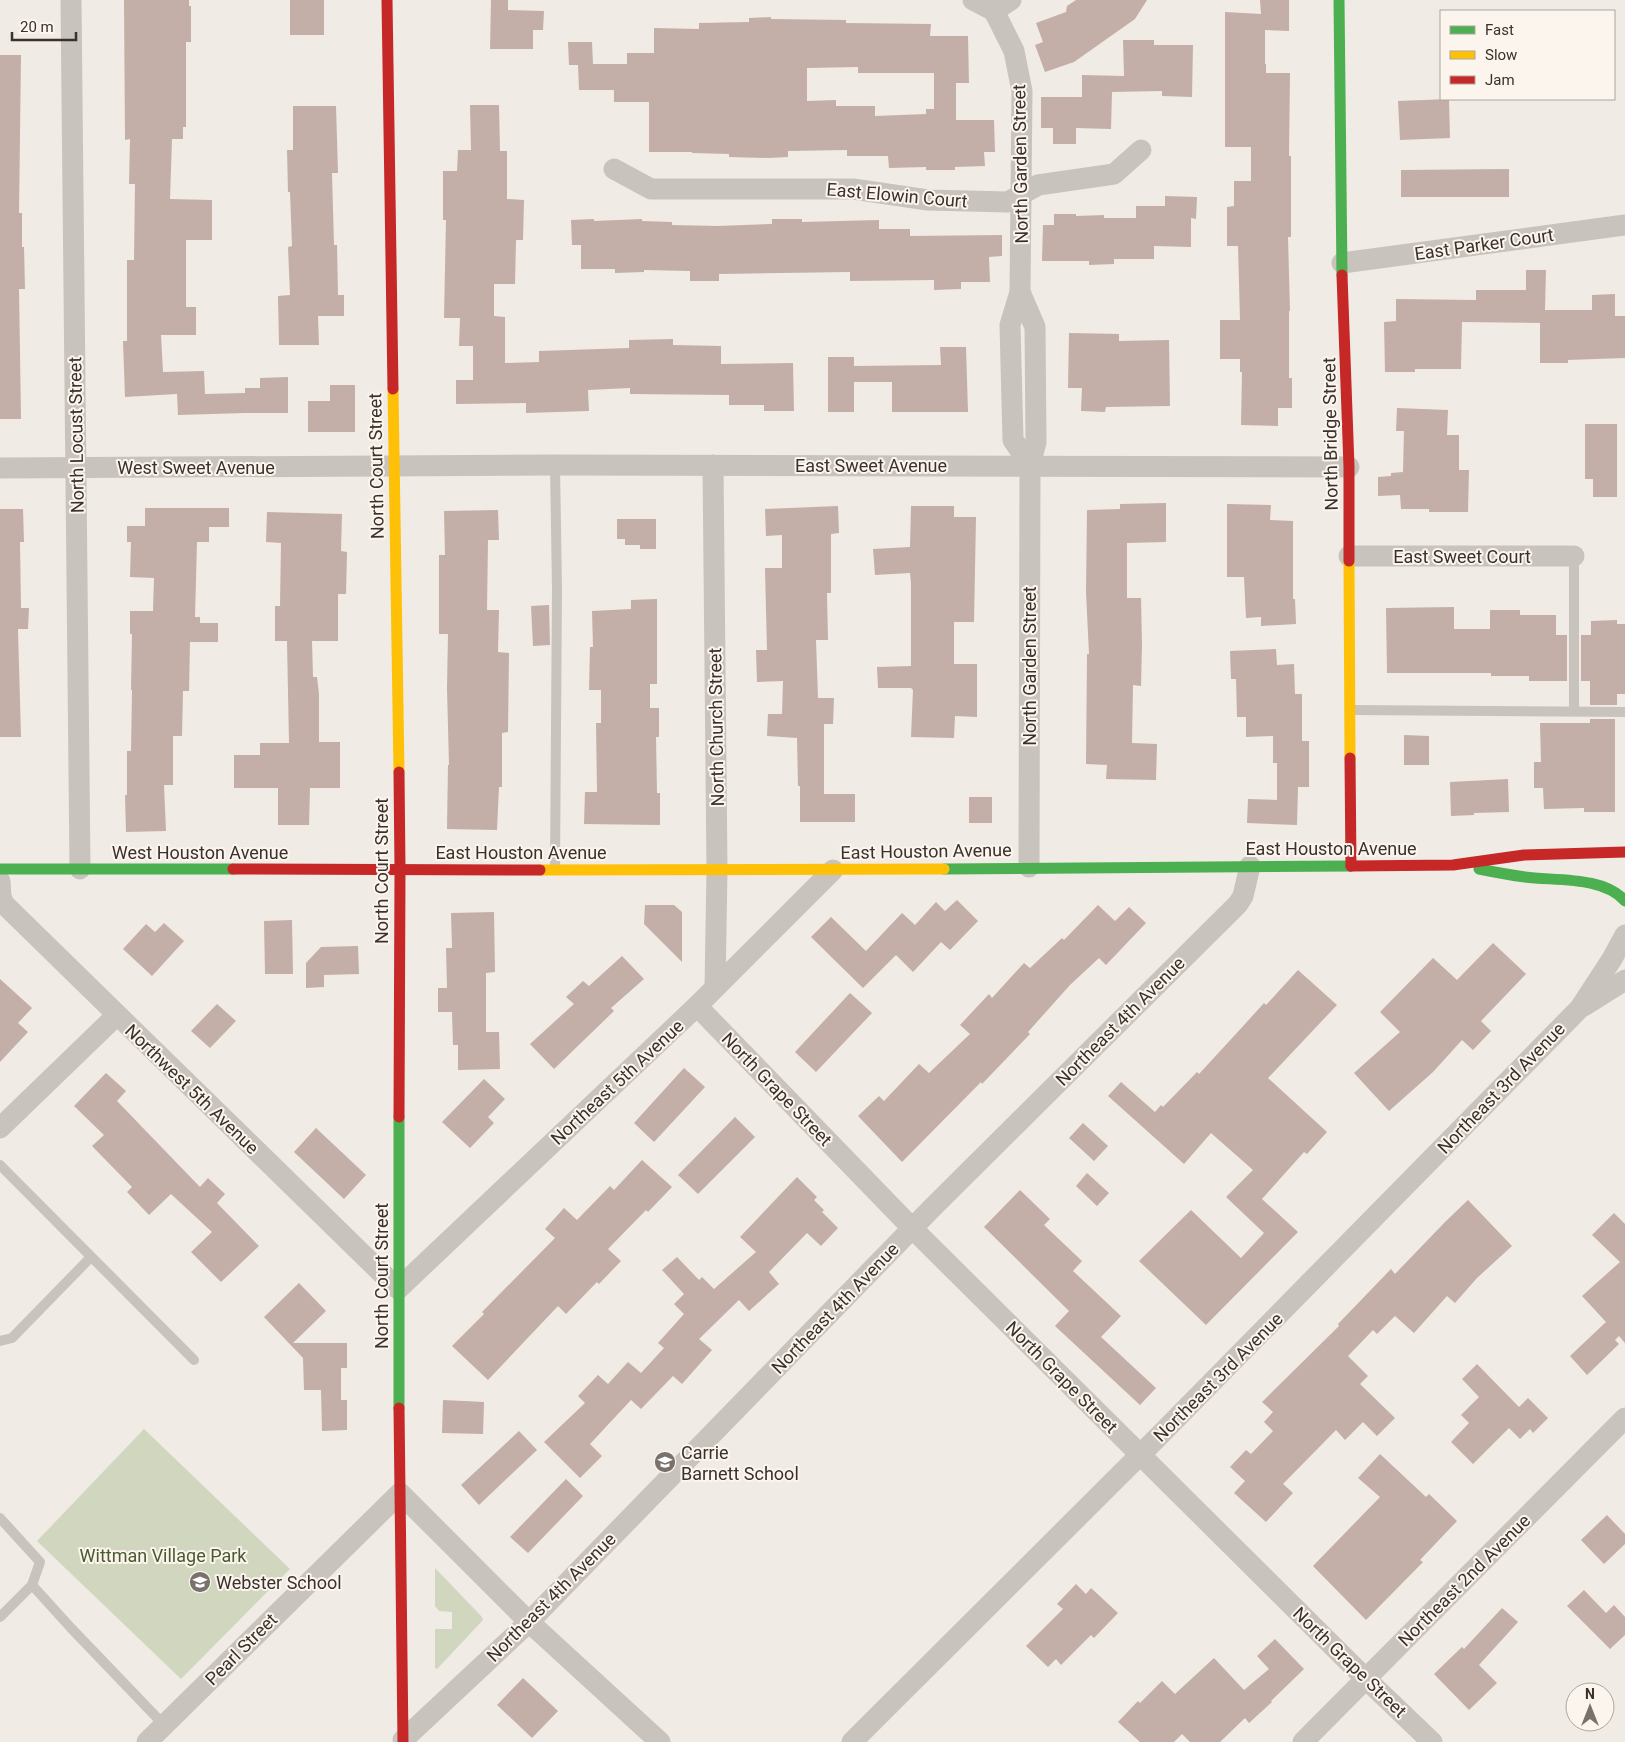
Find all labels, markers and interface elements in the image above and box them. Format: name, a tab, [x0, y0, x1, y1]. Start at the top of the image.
scale bar	[12, 10, 76, 42]
legend	[1440, 10, 1615, 100]
text: 20 m	[20, 18, 54, 36]
text: Fast	[1485, 21, 1514, 39]
text: Slow	[1485, 46, 1517, 64]
text: Jam	[1485, 71, 1515, 89]
street label: North Garden Street	[1008, 84, 1032, 244]
street label: East Elowin Court	[826, 178, 968, 212]
street label: East Parker Court	[1413, 224, 1555, 264]
street label: North Locust Street	[64, 357, 88, 513]
street label: North Bridge Street	[1318, 357, 1342, 511]
street label: North Court Street	[364, 393, 388, 539]
street label: East Sweet Avenue	[795, 455, 947, 476]
street label: West Sweet Avenue	[117, 457, 275, 478]
street label: East Sweet Court	[1393, 546, 1531, 567]
street label: North Garden Street	[1019, 586, 1040, 746]
street label: North Church Street	[704, 647, 728, 807]
street label: North Court Street	[371, 798, 392, 944]
street label: East Houston Avenue	[1245, 838, 1417, 859]
street label: East Houston Avenue	[840, 839, 1012, 863]
street label: West Houston Avenue	[112, 842, 288, 863]
street label: East Houston Avenue	[435, 842, 607, 863]
street label: Northeast 4th Avenue	[1051, 952, 1189, 1090]
street label: Northeast 5th Avenue	[546, 1015, 688, 1149]
street label: Northeast 3rd Avenue	[1433, 1018, 1569, 1158]
street label: Northwest 5th Avenue	[121, 1020, 263, 1158]
street label: North Grape Street	[718, 1028, 836, 1150]
street label: North Court Street	[371, 1203, 392, 1349]
street label: Northeast 4th Avenue	[767, 1238, 903, 1378]
street label: Northeast 3rd Avenue	[1149, 1308, 1287, 1446]
street label: North Grape Street	[1002, 1317, 1122, 1437]
place label: Carrie Barnett School	[681, 1442, 799, 1484]
school or university icon: Carrie Barnett School	[653, 1450, 677, 1474]
street label: Northeast 2nd Avenue	[1394, 1510, 1534, 1650]
street label: Northeast 4th Avenue	[482, 1528, 620, 1666]
park label: Wittman Village Park	[80, 1545, 247, 1566]
school or university icon: Webster School	[188, 1570, 212, 1594]
place label: Webster School	[216, 1572, 342, 1593]
street label: North Grape Street	[1289, 1603, 1411, 1721]
street label: Pearl Street	[201, 1609, 281, 1689]
north arrow	[1565, 1682, 1615, 1732]
text: N	[1585, 1686, 1595, 1702]

